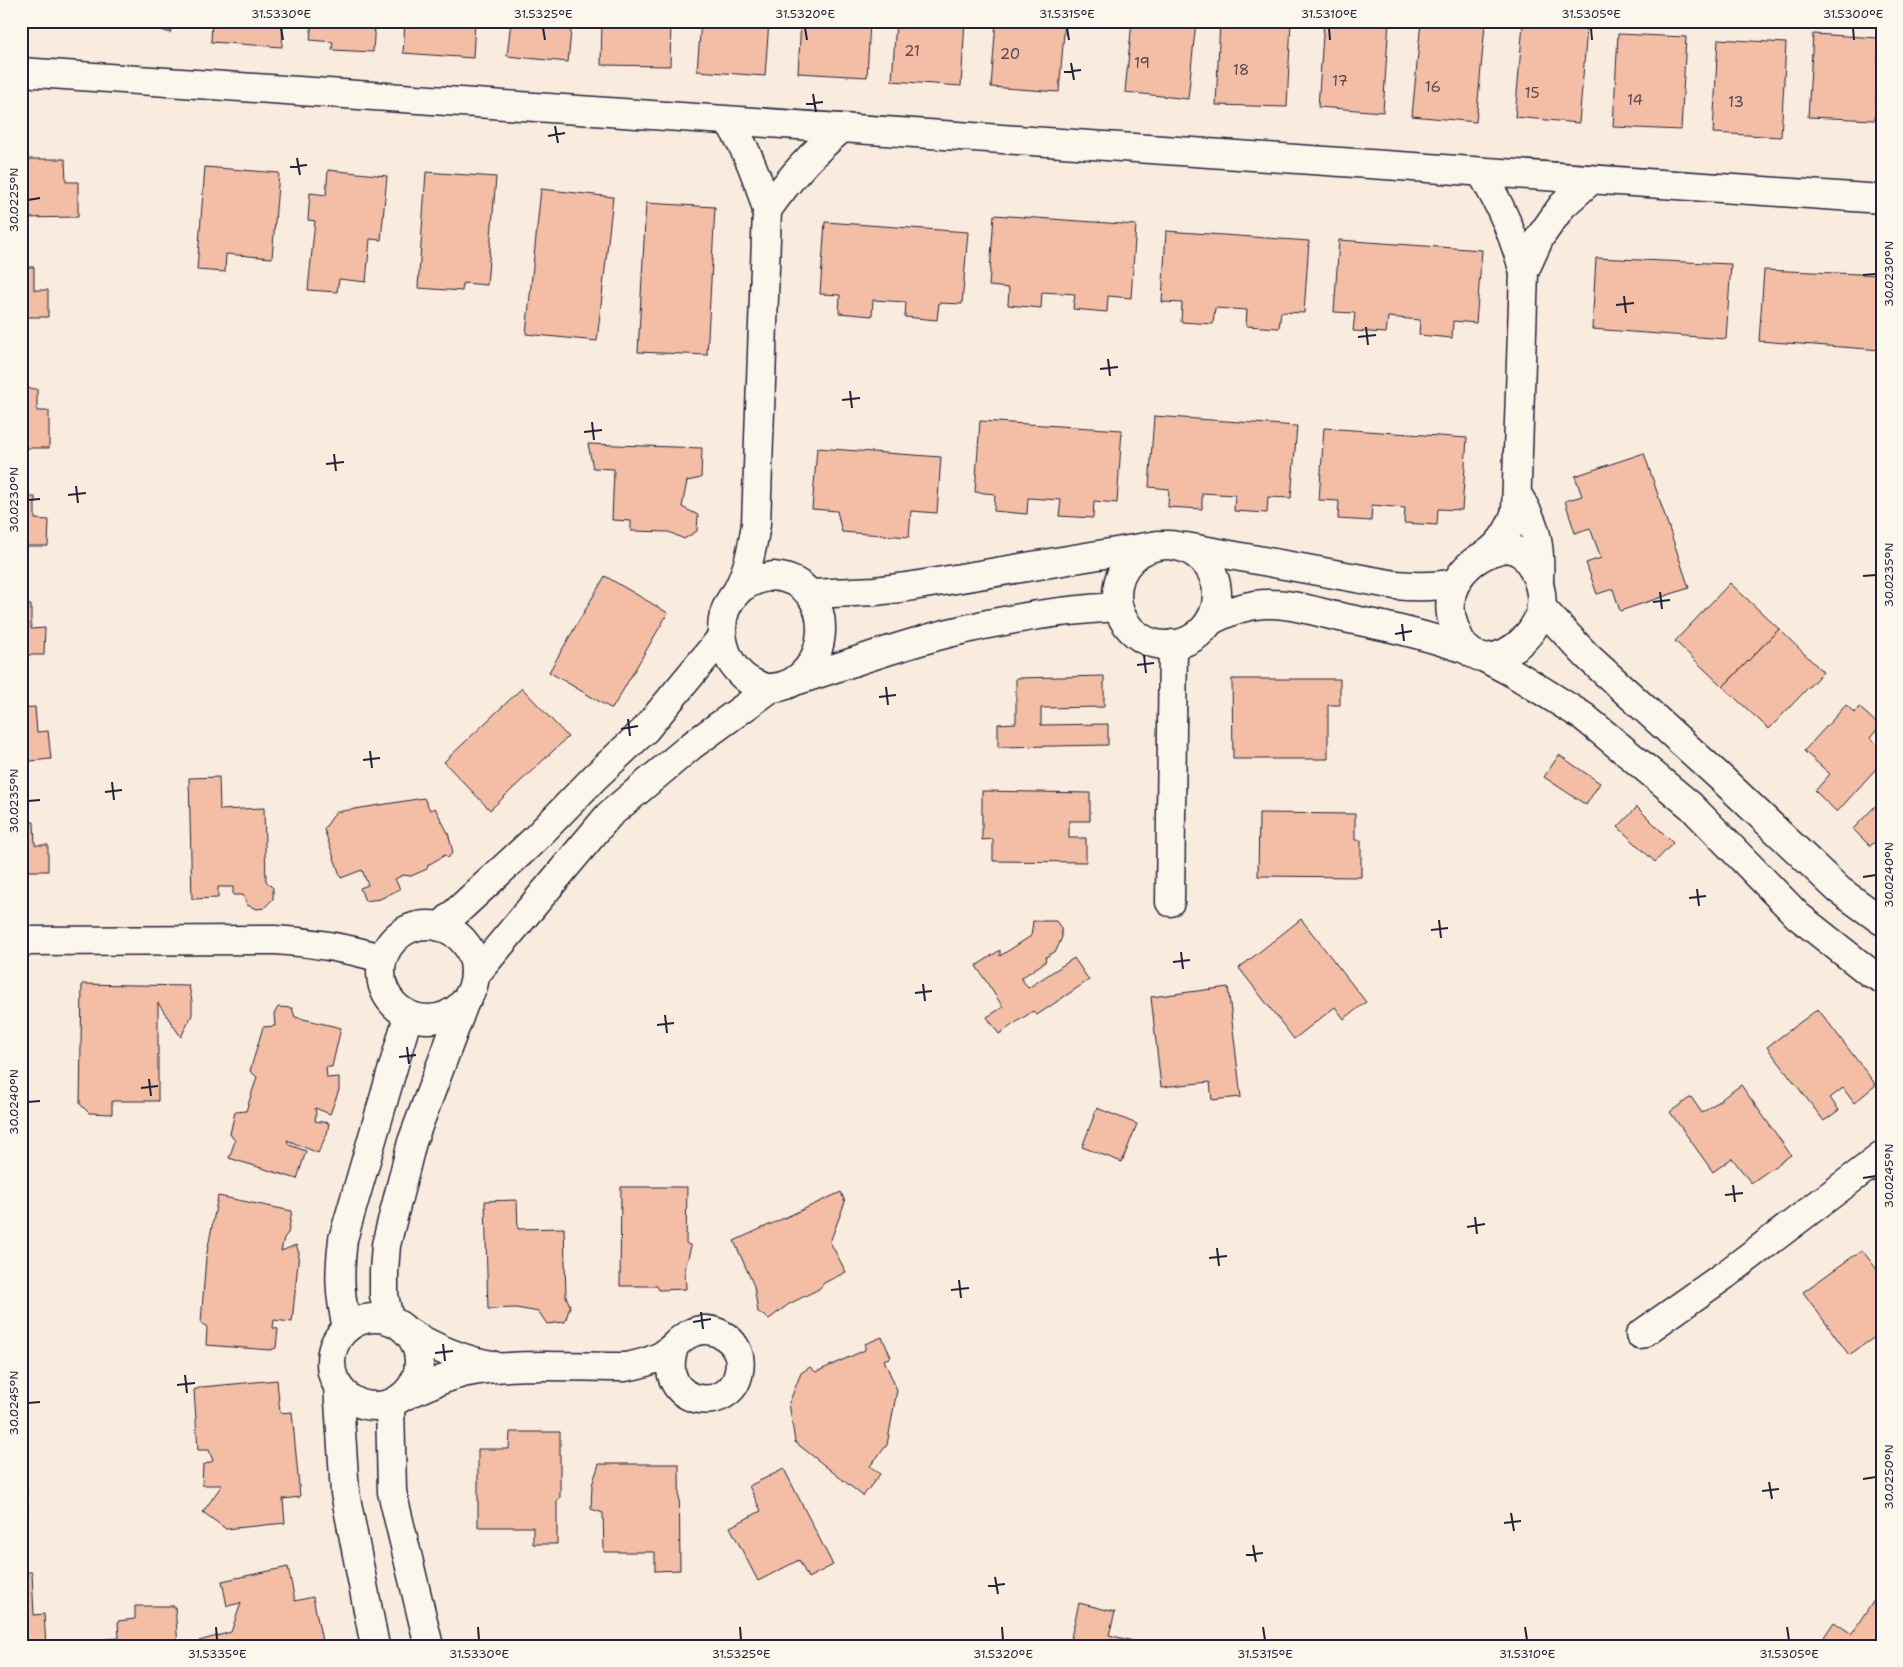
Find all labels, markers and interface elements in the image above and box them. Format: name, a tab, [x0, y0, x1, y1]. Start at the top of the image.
text: 31.5330°E	[251, 6, 311, 22]
text: 31.5325°E	[514, 6, 572, 22]
text: 31.5320°E	[775, 6, 835, 22]
text: 31.5315°E	[1039, 6, 1095, 22]
text: 31.5310°E	[1301, 6, 1357, 22]
text: 31.5305°E	[1561, 6, 1621, 22]
text: 31.5300°E	[1823, 6, 1883, 22]
house number: 21	[904, 41, 920, 61]
house number: 20	[1000, 44, 1020, 64]
house number: 19	[1134, 53, 1150, 73]
house number: 18	[1233, 60, 1249, 80]
house number: 17	[1332, 71, 1348, 91]
house number: 16	[1425, 77, 1441, 97]
house number: 15	[1524, 83, 1540, 103]
house number: 14	[1627, 90, 1643, 110]
house number: 13	[1728, 92, 1744, 112]
text: 30.0225°N	[6, 167, 22, 233]
text: 30.0230°N	[1881, 241, 1897, 307]
text: 30.0230°N	[6, 467, 22, 533]
text: 30.0235°N	[1881, 543, 1897, 607]
text: 30.0235°N	[6, 769, 22, 833]
text: 30.0240°N	[1881, 842, 1897, 908]
text: 30.0240°N	[6, 1069, 22, 1135]
text: 30.0245°N	[1881, 1144, 1897, 1208]
text: 30.0245°N	[6, 1371, 22, 1435]
text: 30.0250°N	[1881, 1444, 1897, 1510]
text: 31.5335°E	[188, 1646, 246, 1662]
text: 31.5330°E	[449, 1646, 509, 1662]
text: 31.5325°E	[712, 1646, 770, 1662]
text: 31.5320°E	[973, 1646, 1033, 1662]
text: 31.5315°E	[1237, 1646, 1293, 1662]
text: 31.5310°E	[1499, 1646, 1555, 1662]
text: 31.5305°E	[1759, 1646, 1819, 1662]

